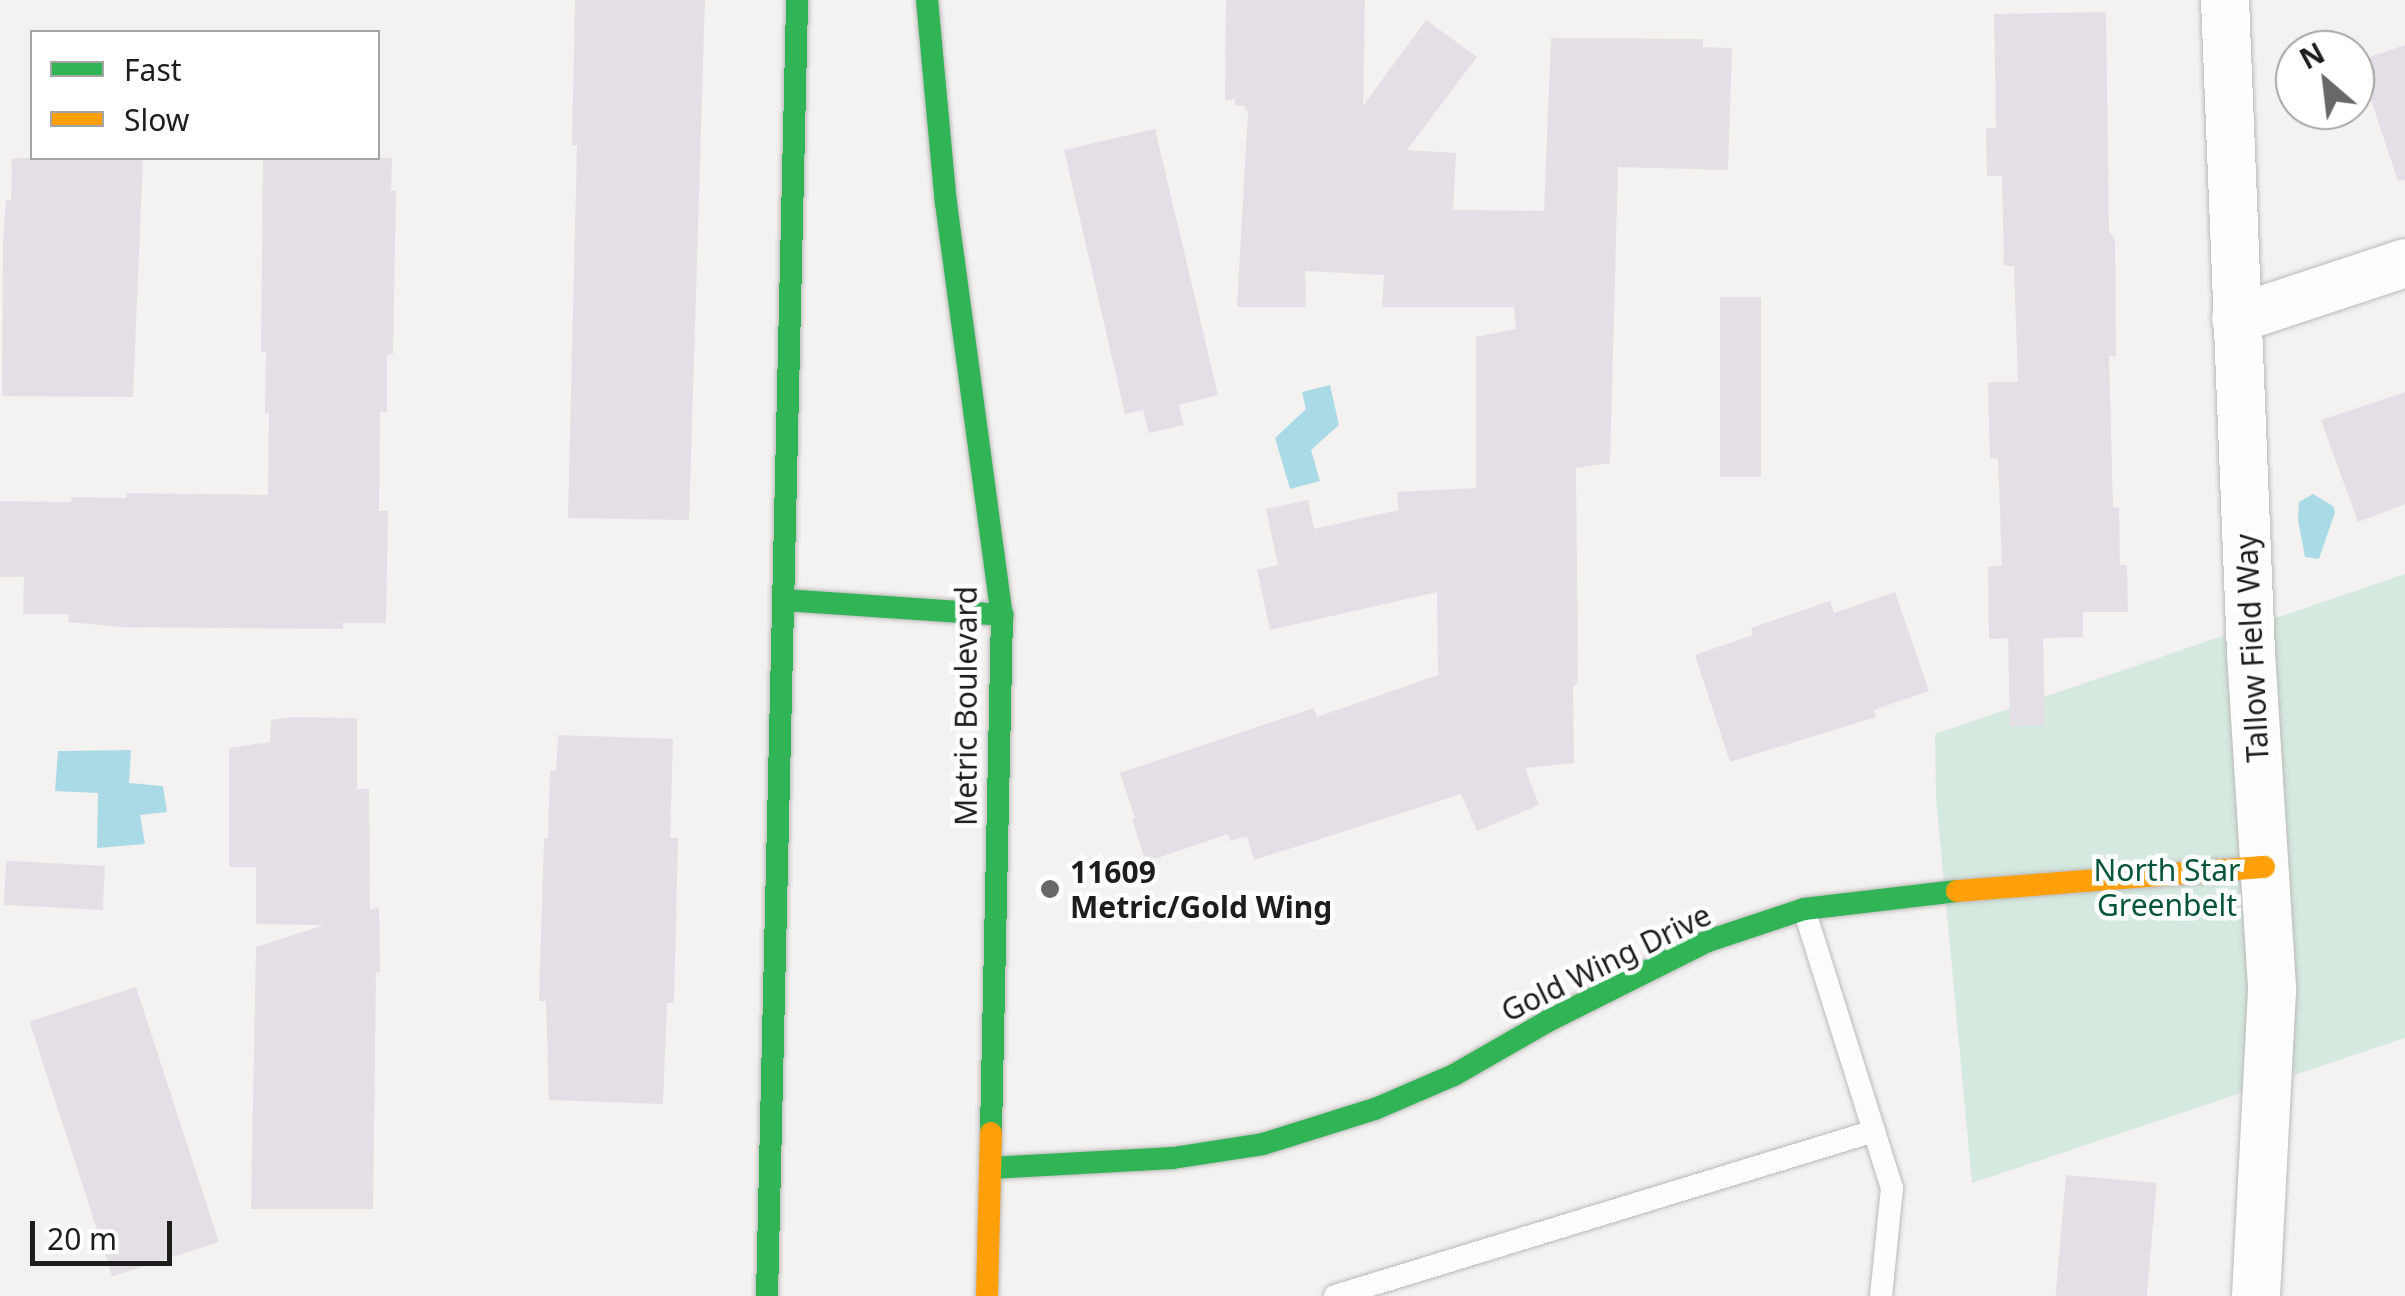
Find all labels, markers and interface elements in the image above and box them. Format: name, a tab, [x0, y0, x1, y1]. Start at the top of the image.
legend	[30, 30, 380, 160]
north arrow	[2275, 30, 2375, 130]
text: N	[2293, 33, 2331, 77]
text: Fast	[124, 49, 182, 90]
text: Slow	[124, 99, 189, 140]
street label: Tallow Field Way	[2228, 533, 2276, 763]
street label: Metric Boulevard	[948, 586, 984, 826]
park label: North Star Greenbelt	[2093, 852, 2241, 922]
place label: 11609 Metric/Gold Wing	[1070, 854, 1332, 924]
marker: 11609 Metric/Gold Wing	[1039, 878, 1061, 900]
street label: Gold Wing Drive	[1495, 897, 1717, 1029]
scale bar	[35, 1201, 178, 1263]
text: 20 m	[47, 1218, 117, 1259]

